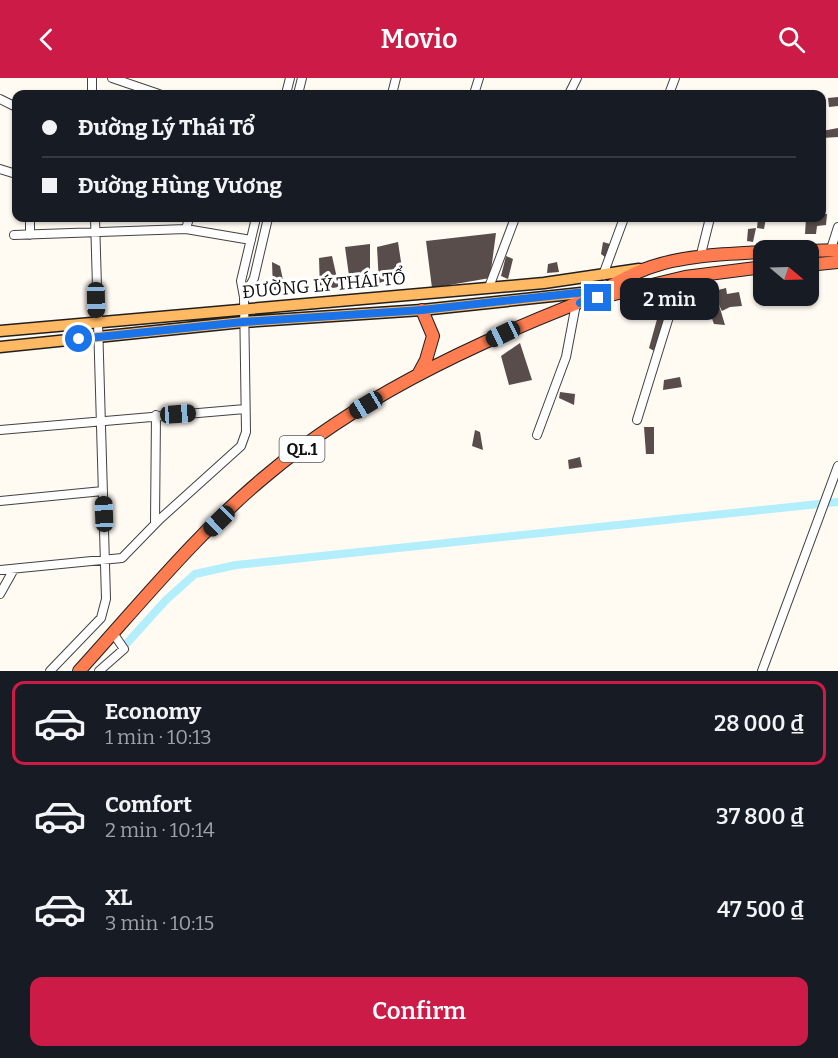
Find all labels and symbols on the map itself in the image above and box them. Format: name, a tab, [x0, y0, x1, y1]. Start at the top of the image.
north arrow	[753, 240, 819, 306]
street label: ĐƯỜNG LÝ THÁI TỔ	[241, 264, 407, 303]
callout: 2 min	[619, 277, 718, 319]
car	[87, 282, 105, 318]
route end	[584, 284, 611, 311]
car	[483, 318, 523, 350]
route start	[65, 325, 92, 352]
car	[346, 388, 386, 422]
car	[159, 404, 197, 424]
road number: QL.1	[280, 436, 324, 462]
car	[94, 496, 114, 532]
car	[200, 502, 238, 540]

